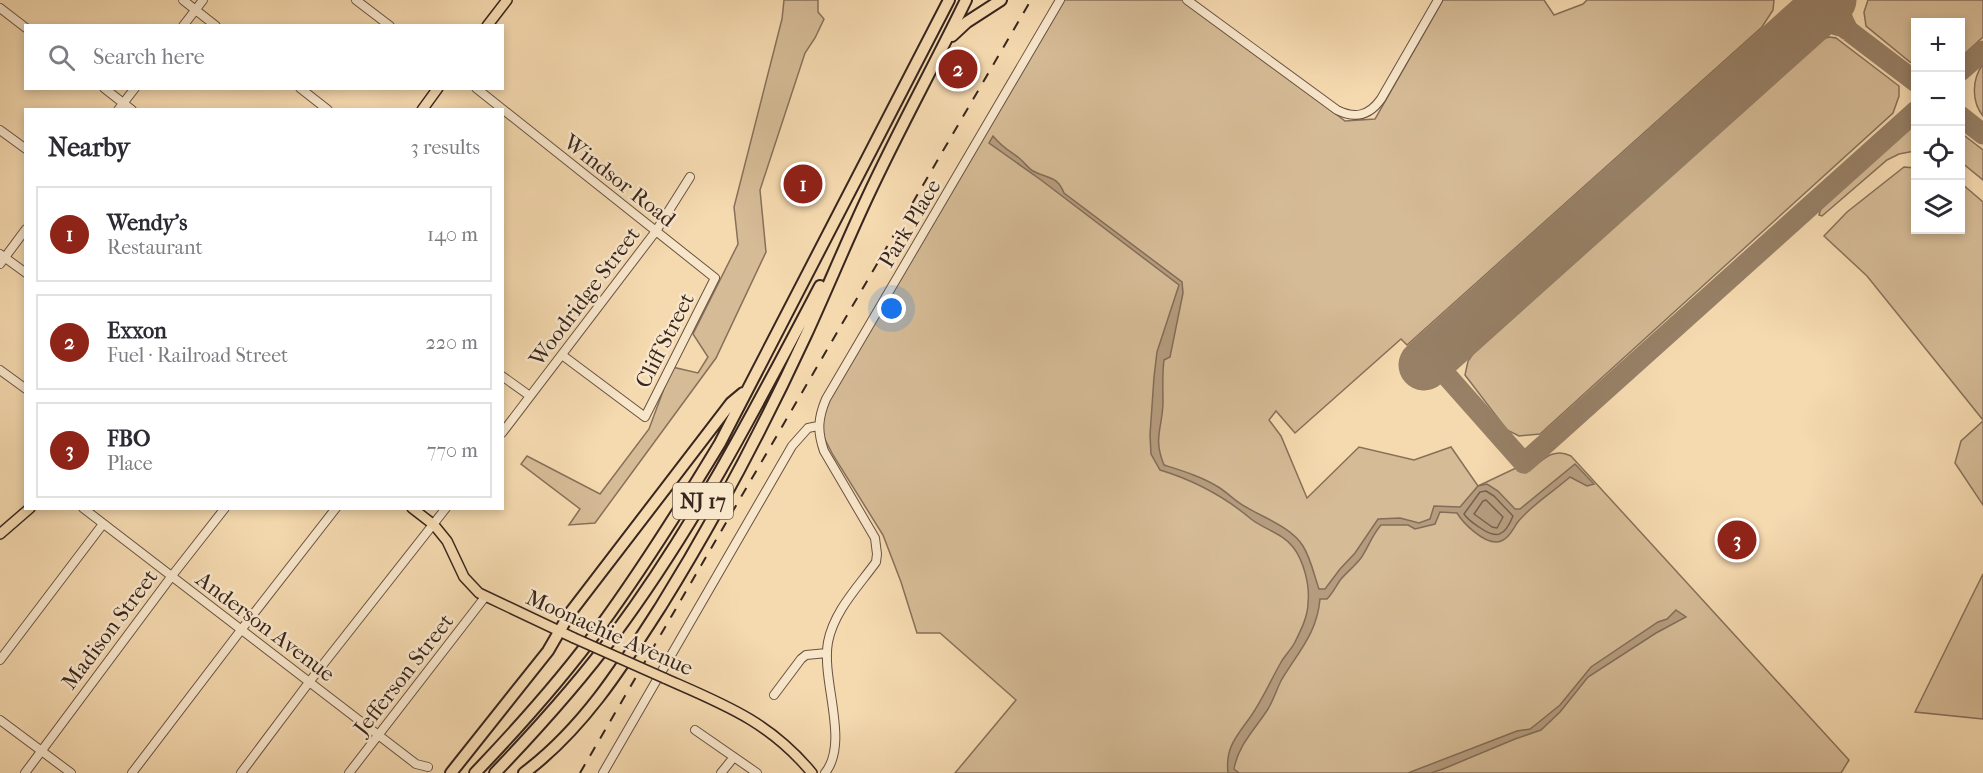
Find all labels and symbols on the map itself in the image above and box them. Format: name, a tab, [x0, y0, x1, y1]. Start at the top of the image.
pin: 2	[938, 46, 978, 92]
street label: Windsor Road	[557, 128, 681, 233]
pin: 1	[784, 162, 822, 207]
street label: Park Place	[873, 174, 946, 272]
street label: Woodridge Street	[523, 222, 646, 372]
street label: Cliff Street	[630, 288, 700, 392]
your location	[877, 294, 906, 323]
road number: NJ 17	[673, 483, 733, 519]
pin: 3	[1718, 518, 1756, 562]
street label: Madison Street	[56, 564, 163, 695]
street label: Anderson Avenue	[190, 566, 340, 687]
street label: Moonachie Avenue	[522, 584, 697, 681]
street label: Jefferson Street	[347, 609, 459, 742]

